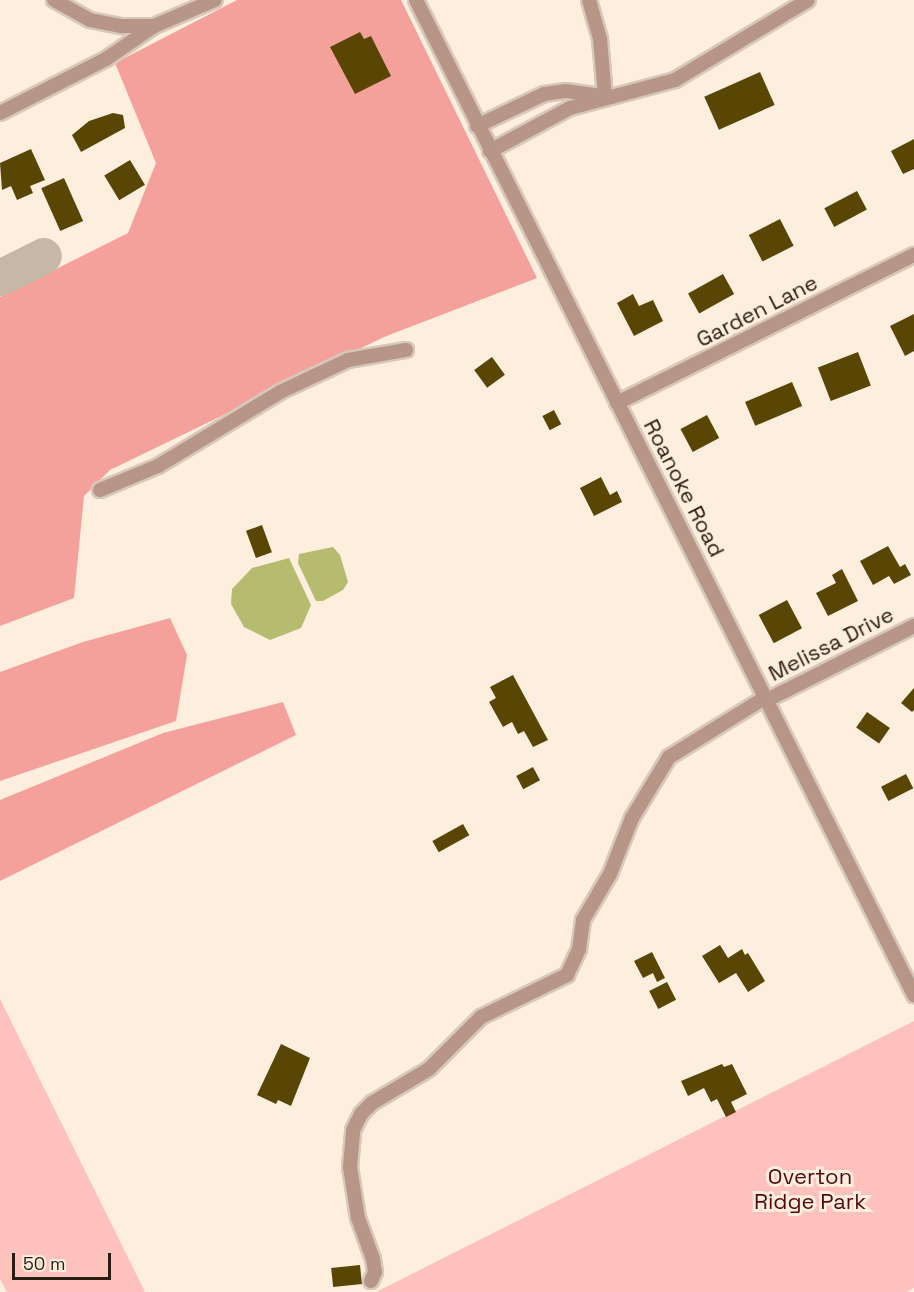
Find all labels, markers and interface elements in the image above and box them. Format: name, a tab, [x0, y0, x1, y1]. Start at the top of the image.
street label: Garden Lane	[692, 269, 822, 353]
street label: Roanoke Road	[638, 415, 730, 561]
street label: Melissa Drive	[764, 601, 898, 687]
park label: Overton Ridge Park	[754, 1163, 866, 1214]
scale bar	[15, 1241, 114, 1279]
text: 50 m	[23, 1252, 65, 1275]

